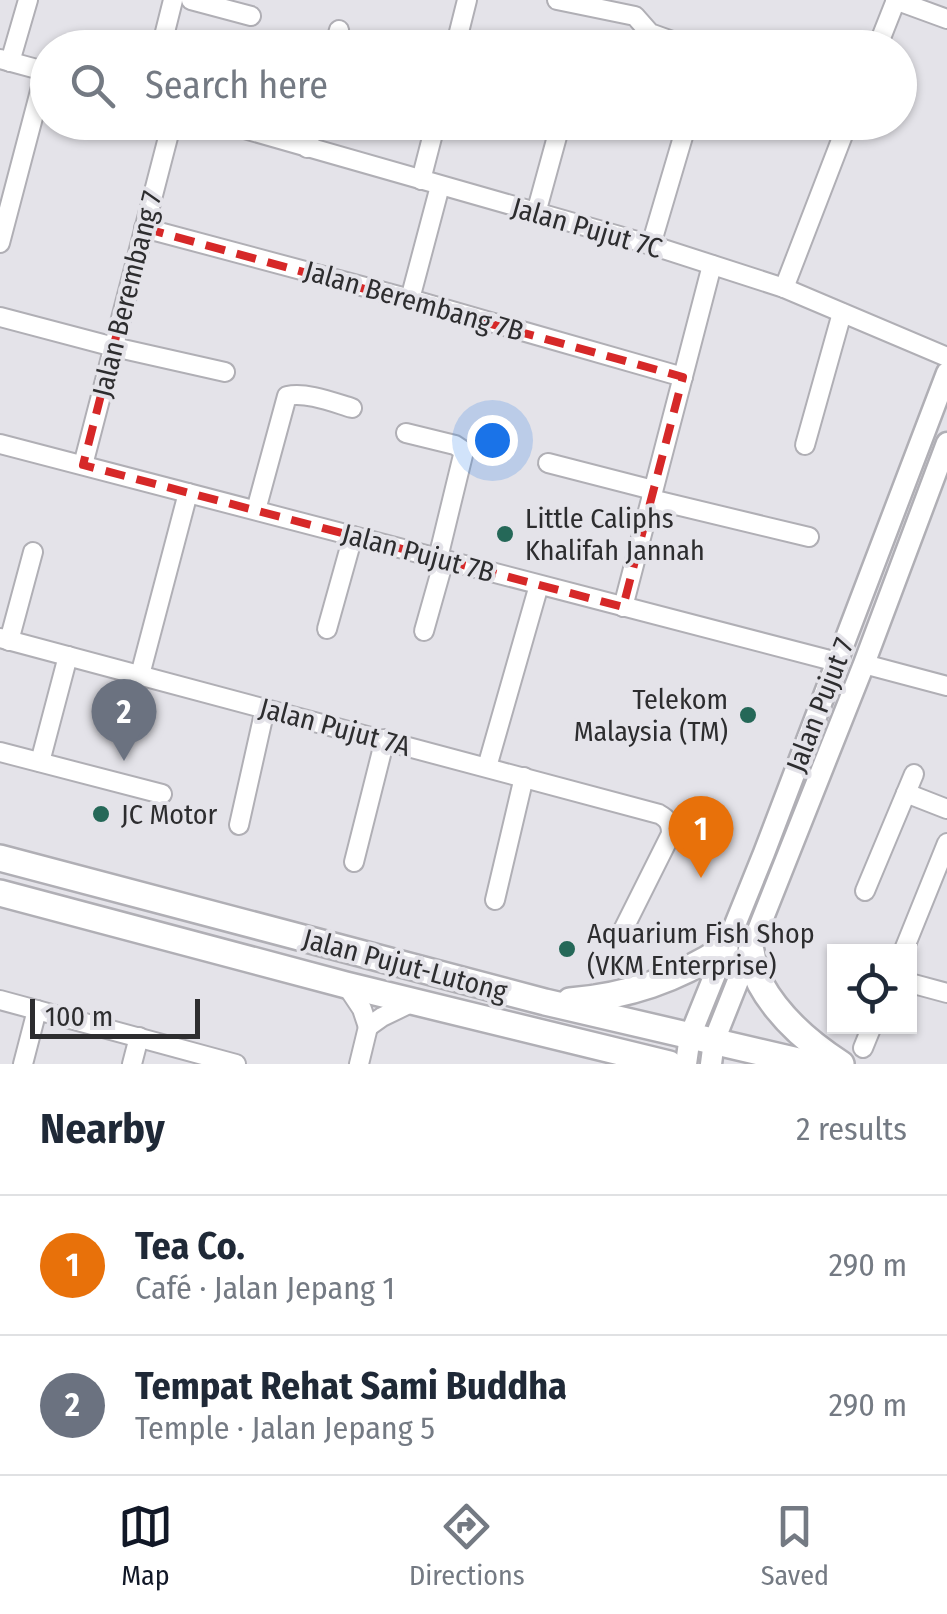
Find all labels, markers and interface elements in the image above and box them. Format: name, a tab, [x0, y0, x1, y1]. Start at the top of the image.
search box	[30, 30, 917, 140]
icon: search	[65, 58, 120, 113]
text: Search here	[145, 62, 328, 108]
street label: Jalan Berembang 7	[85, 188, 169, 400]
street label: Jalan Pujut 7C	[508, 191, 666, 265]
street label: Jalan Berembang 7B	[301, 254, 527, 348]
your location	[467, 415, 518, 466]
place label: Little Caliphs Khalifah Jannah	[525, 502, 705, 567]
street label: Jalan Pujut 7B	[338, 517, 498, 589]
marker: Little Caliphs Khalifah Jannah	[494, 523, 516, 545]
street label: Jalan Pujut 7	[779, 633, 861, 777]
pin: 2	[92, 678, 156, 761]
place label: Telekom Malaysia (TM)	[574, 683, 728, 748]
street label: Jalan Pujut 7A	[256, 691, 414, 763]
marker: Telekom Malaysia (TM)	[737, 704, 759, 726]
pin: 1	[668, 796, 734, 878]
place label: JC Motor	[121, 798, 218, 831]
marker: JC Motor	[90, 803, 112, 825]
place label: Aquarium Fish Shop (VKM Enterprise)	[587, 917, 815, 982]
street label: Jalan Pujut-Lutong	[299, 922, 512, 1008]
marker: Aquarium Fish Shop (VKM Enterprise)	[556, 938, 578, 960]
map controls	[827, 944, 917, 1034]
button: locate	[827, 944, 917, 1034]
scale bar	[30, 994, 200, 1038]
text: 100 m	[45, 1000, 113, 1033]
text: Nearby	[40, 1104, 165, 1154]
text: 2 results	[796, 1110, 907, 1148]
text: Tea Co.	[135, 1223, 245, 1269]
text: 1	[66, 1246, 79, 1284]
text: 290 m	[829, 1246, 907, 1284]
text: Café · Jalan Jepang 1	[135, 1269, 395, 1307]
text: Tempat Rehat Sami Buddha	[135, 1363, 567, 1409]
text: 2	[65, 1386, 80, 1424]
text: 290 m	[829, 1386, 907, 1424]
text: Temple · Jalan Jepang 5	[135, 1409, 435, 1447]
tab: Map	[118, 1499, 173, 1592]
tab: Directions	[409, 1499, 525, 1592]
tab: Saved	[761, 1499, 829, 1592]

